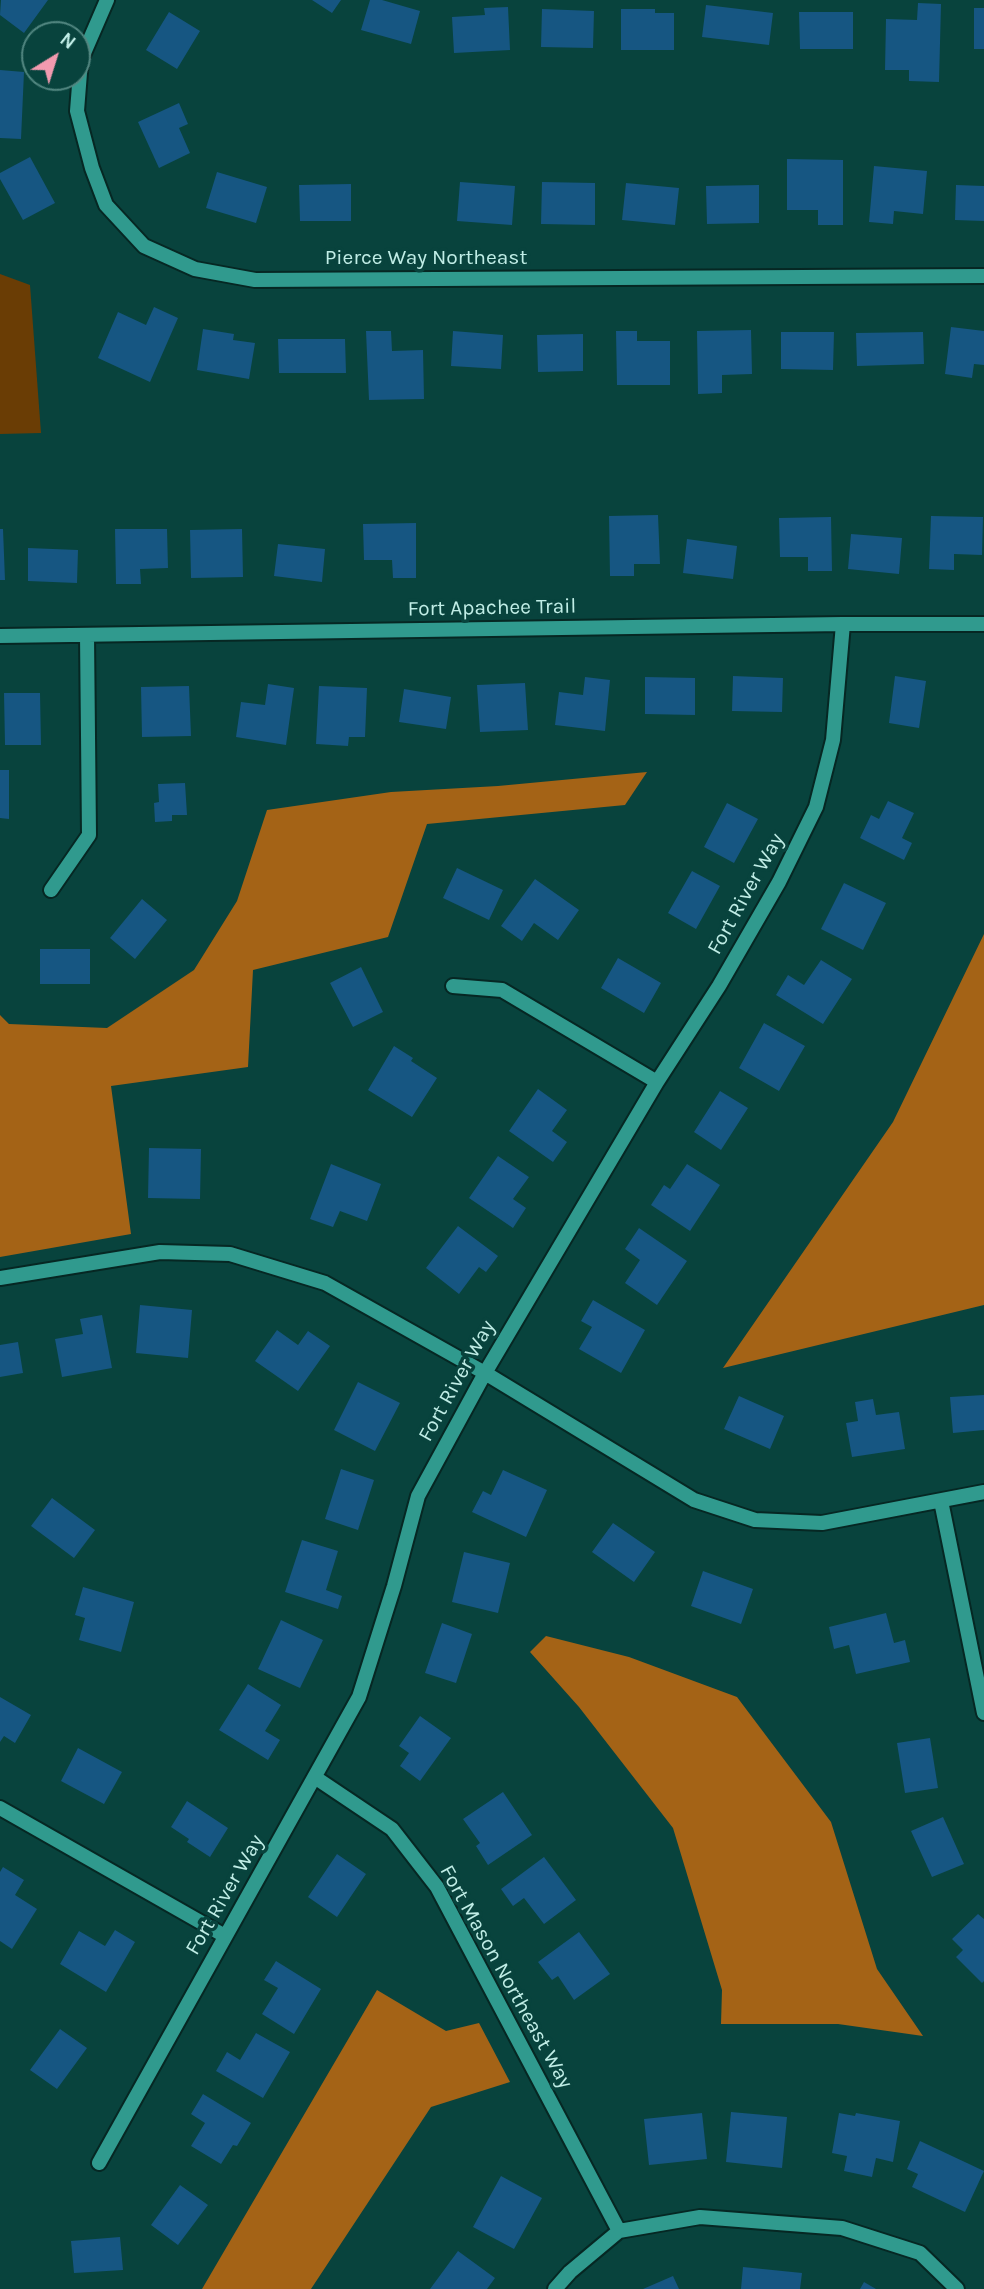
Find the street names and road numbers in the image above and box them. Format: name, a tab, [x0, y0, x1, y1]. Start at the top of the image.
street label: Pierce Way Northeast	[325, 245, 527, 271]
street label: Fort Apachee Trail	[407, 594, 577, 622]
street label: Fort River Way	[702, 829, 790, 959]
street label: Fort River Way	[413, 1316, 501, 1446]
street label: Fort River Way	[180, 1830, 270, 1960]
street label: Fort Mason Northeast Way	[434, 1861, 578, 2093]

